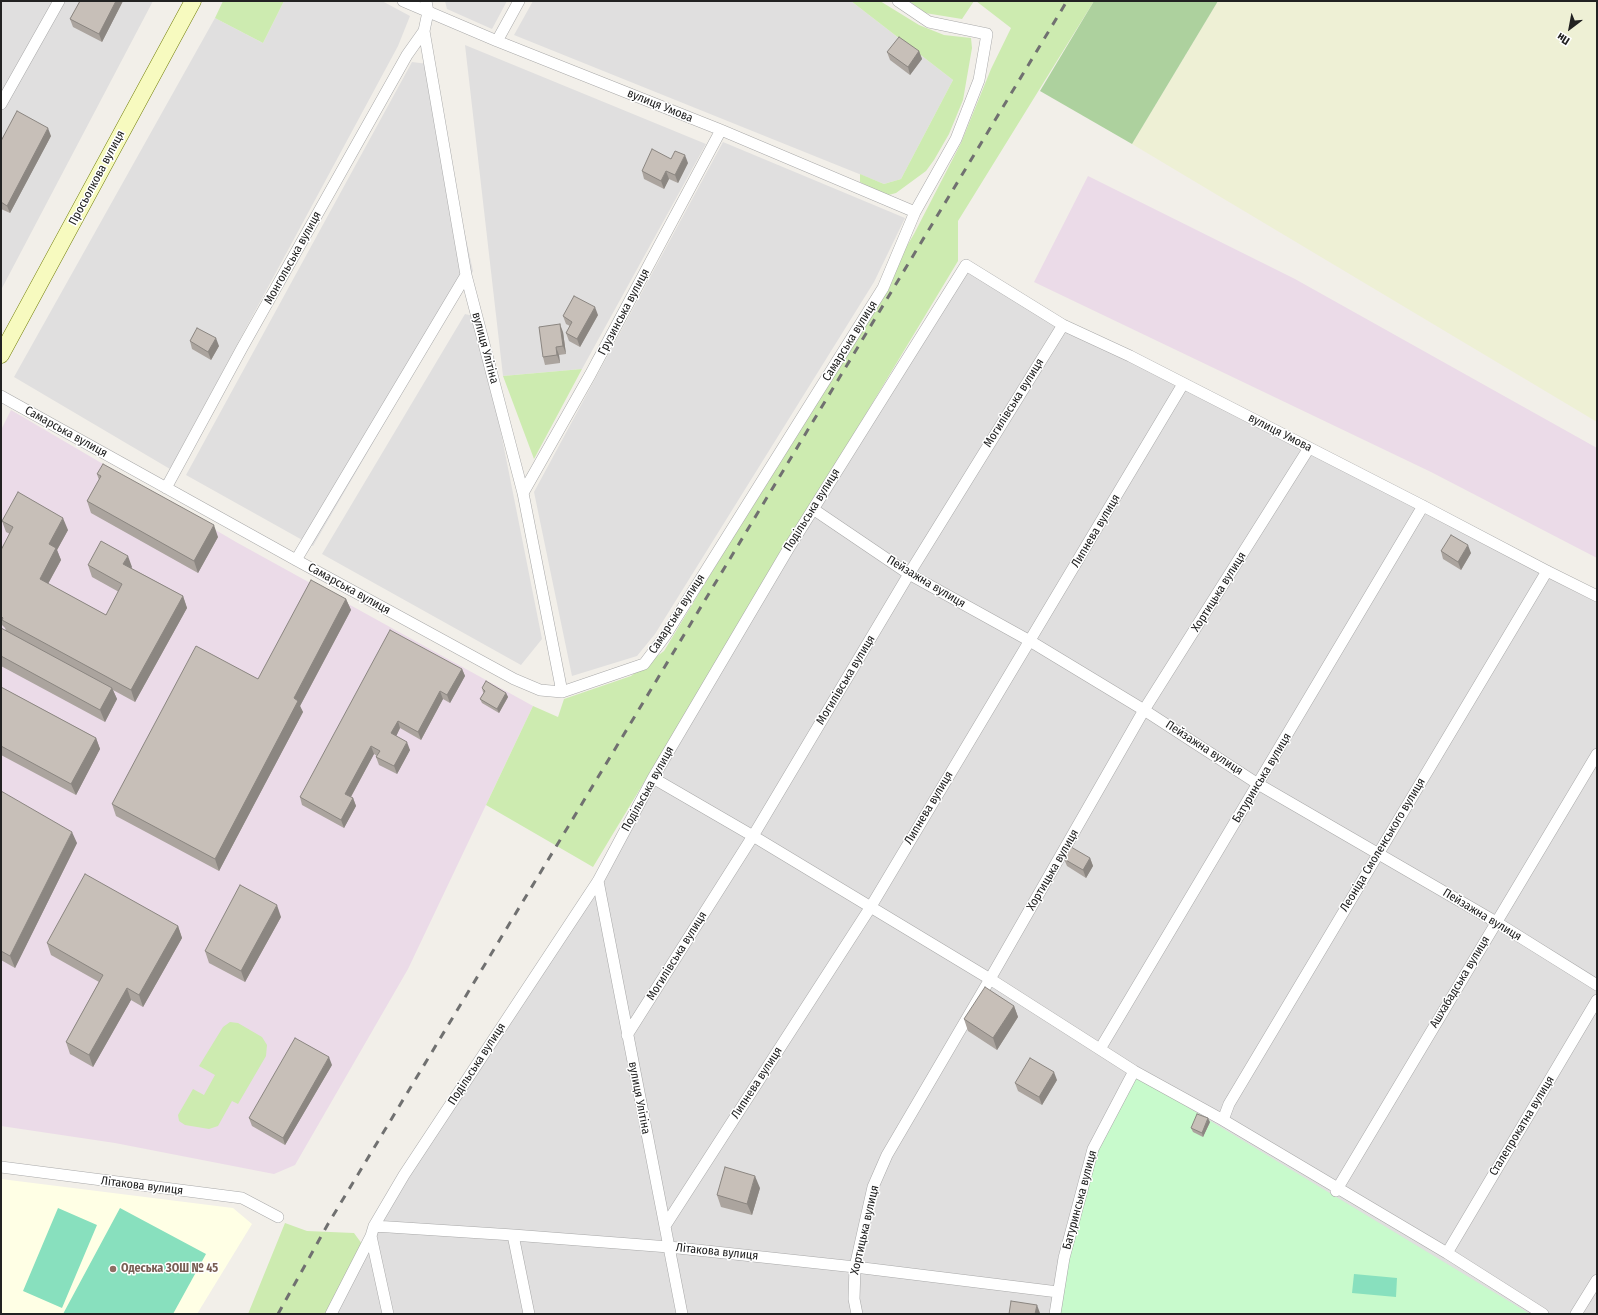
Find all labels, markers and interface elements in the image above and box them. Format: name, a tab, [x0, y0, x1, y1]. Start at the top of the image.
north arrow	[1550, 8, 1590, 48]
text: Пн	[1555, 30, 1572, 47]
street label: вулиця Умова	[625, 86, 695, 126]
street label: Просьолкова вулиця	[66, 128, 128, 228]
street label: Монгольська вулиця	[261, 209, 325, 307]
street label: Грузинська вулиця	[595, 266, 653, 358]
street label: Самарська вулиця	[819, 298, 881, 384]
street label: вулиця Улітіна	[469, 311, 501, 385]
street label: Могилівська вулиця	[981, 356, 1047, 450]
street label: Самарська вулиця	[22, 403, 110, 461]
street label: вулиця Умова	[1246, 411, 1314, 455]
street label: Подільська вулиця	[781, 466, 843, 554]
street label: Липнева вулиця	[1069, 492, 1123, 570]
street label: Хортицька вулиця	[1189, 549, 1249, 635]
street label: Пейзажна вулиця	[884, 553, 968, 611]
street label: Самарська вулиця	[305, 560, 393, 618]
street label: Самарська вулиця	[646, 571, 708, 657]
street label: Могилівська вулиця	[814, 633, 878, 727]
street label: Пейзажна вулиця	[1163, 718, 1245, 778]
street label: Батуринська вулиця	[1230, 730, 1294, 826]
street label: Подільська вулиця	[619, 744, 677, 834]
street label: Липнева вулиця	[902, 769, 956, 847]
street label: Леоніда Смоленського вулиця	[1337, 775, 1429, 915]
street label: Хортицька вулиця	[1024, 827, 1082, 913]
street label: Пейзажна вулиця	[1440, 886, 1524, 944]
street label: Могилівська вулиця	[644, 909, 710, 1003]
street label: Ашхабадська вулиця	[1427, 933, 1493, 1031]
street label: Подільська вулиця	[445, 1020, 509, 1108]
street label: Липнева вулиця	[728, 1044, 786, 1122]
street label: вулиця Улітіна	[625, 1061, 653, 1135]
street label: Сталепрокатна вулиця	[1486, 1073, 1558, 1179]
street label: Батуринська вулиця	[1060, 1149, 1100, 1251]
street label: Літакова вулиця	[100, 1174, 184, 1198]
street label: Хортицька вулиця	[848, 1184, 882, 1276]
street label: Літакова вулиця	[675, 1241, 759, 1263]
place label: Одеська ЗОШ № 45	[121, 1262, 218, 1276]
marker: Одеська ЗОШ № 45	[108, 1264, 118, 1274]

